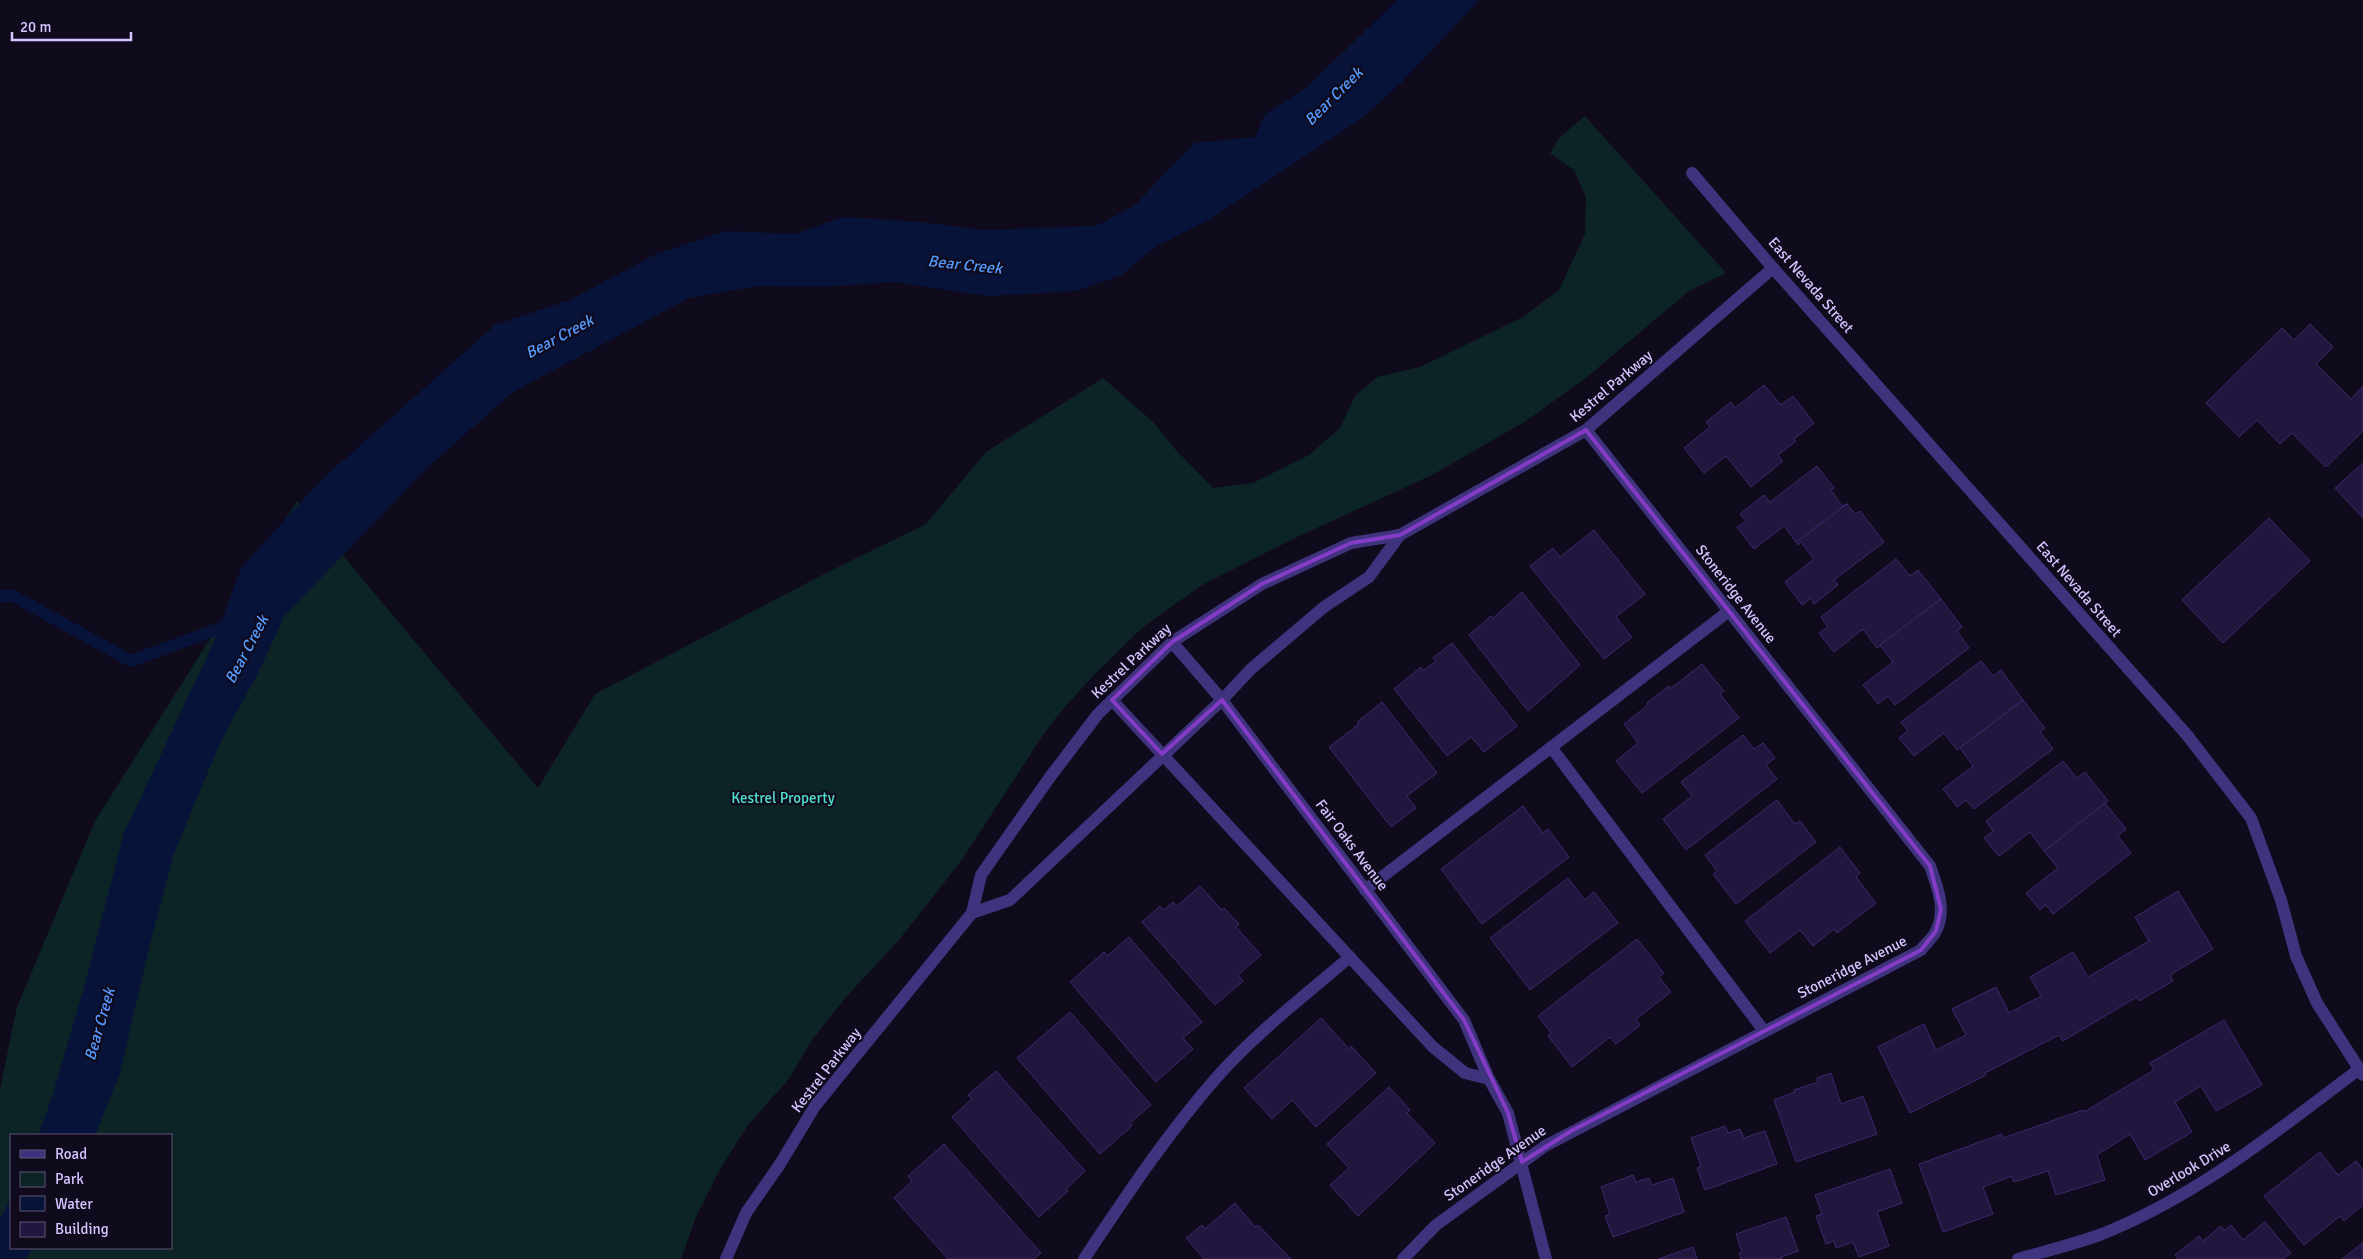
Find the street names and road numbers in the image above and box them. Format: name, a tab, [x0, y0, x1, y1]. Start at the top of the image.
street label: East Nevada Street	[1765, 233, 1857, 337]
street label: Kestrel Parkway	[1566, 346, 1656, 426]
street label: East Nevada Street	[2033, 537, 2125, 641]
street label: Stoneridge Avenue	[1692, 541, 1780, 647]
street label: Kestrel Parkway	[1087, 619, 1175, 703]
street label: Fair Oaks Avenue	[1312, 796, 1392, 894]
street label: Stoneridge Avenue	[1794, 932, 1910, 1002]
street label: Kestrel Parkway	[787, 1024, 865, 1116]
street label: Stoneridge Avenue	[1441, 1121, 1549, 1205]
street label: Overlook Drive	[2144, 1137, 2234, 1201]

